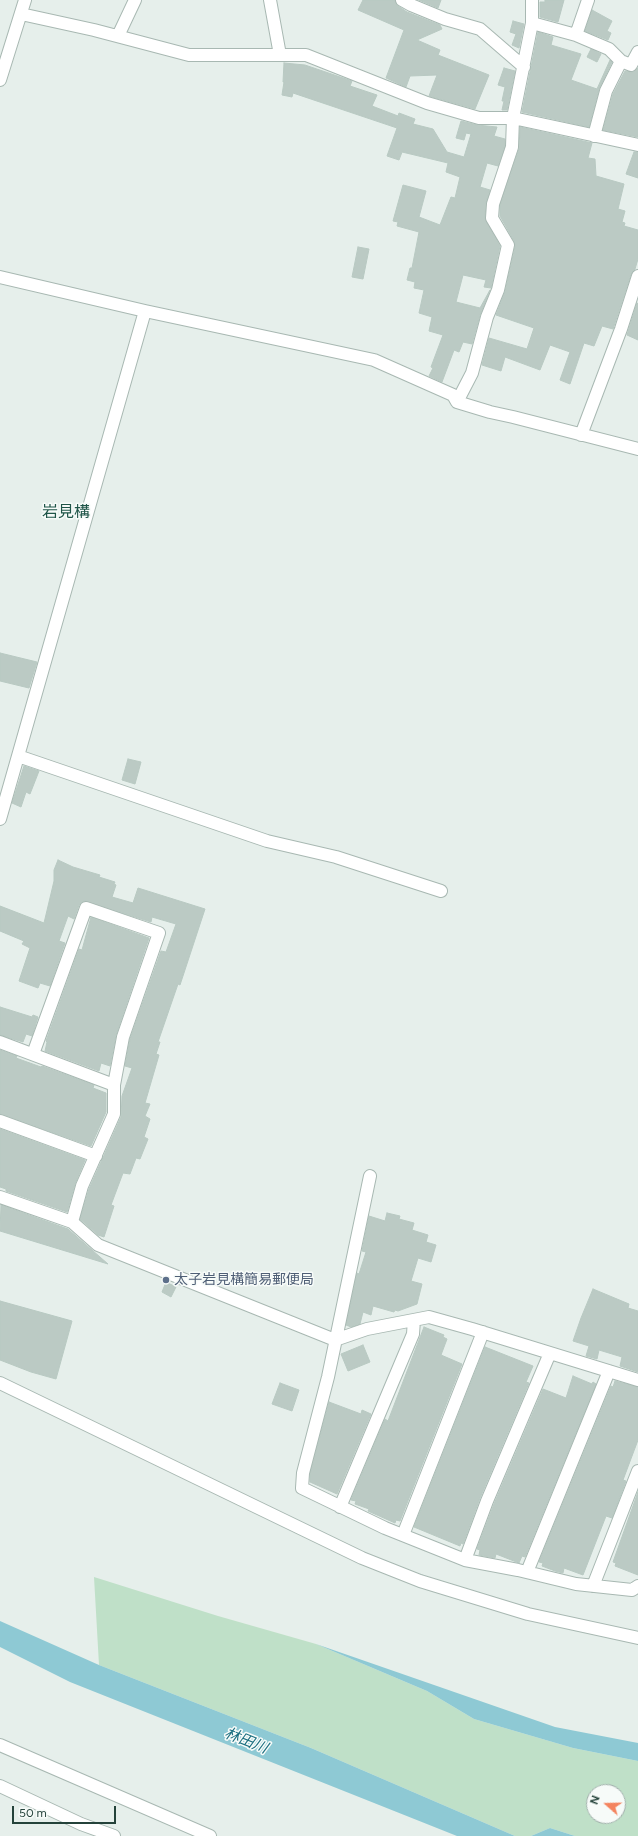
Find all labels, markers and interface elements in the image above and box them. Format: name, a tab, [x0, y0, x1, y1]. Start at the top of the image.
district label: 岩見構	[42, 502, 90, 522]
place label: 太子岩見構簡易郵便局	[174, 1272, 314, 1288]
marker: 太子岩見構簡易郵便局	[161, 1275, 171, 1285]
water label: 林田川	[222, 1724, 270, 1758]
north arrow	[586, 1784, 626, 1824]
text: N	[588, 1794, 603, 1806]
scale bar	[14, 1798, 118, 1824]
text: 50 m	[19, 1806, 47, 1820]

